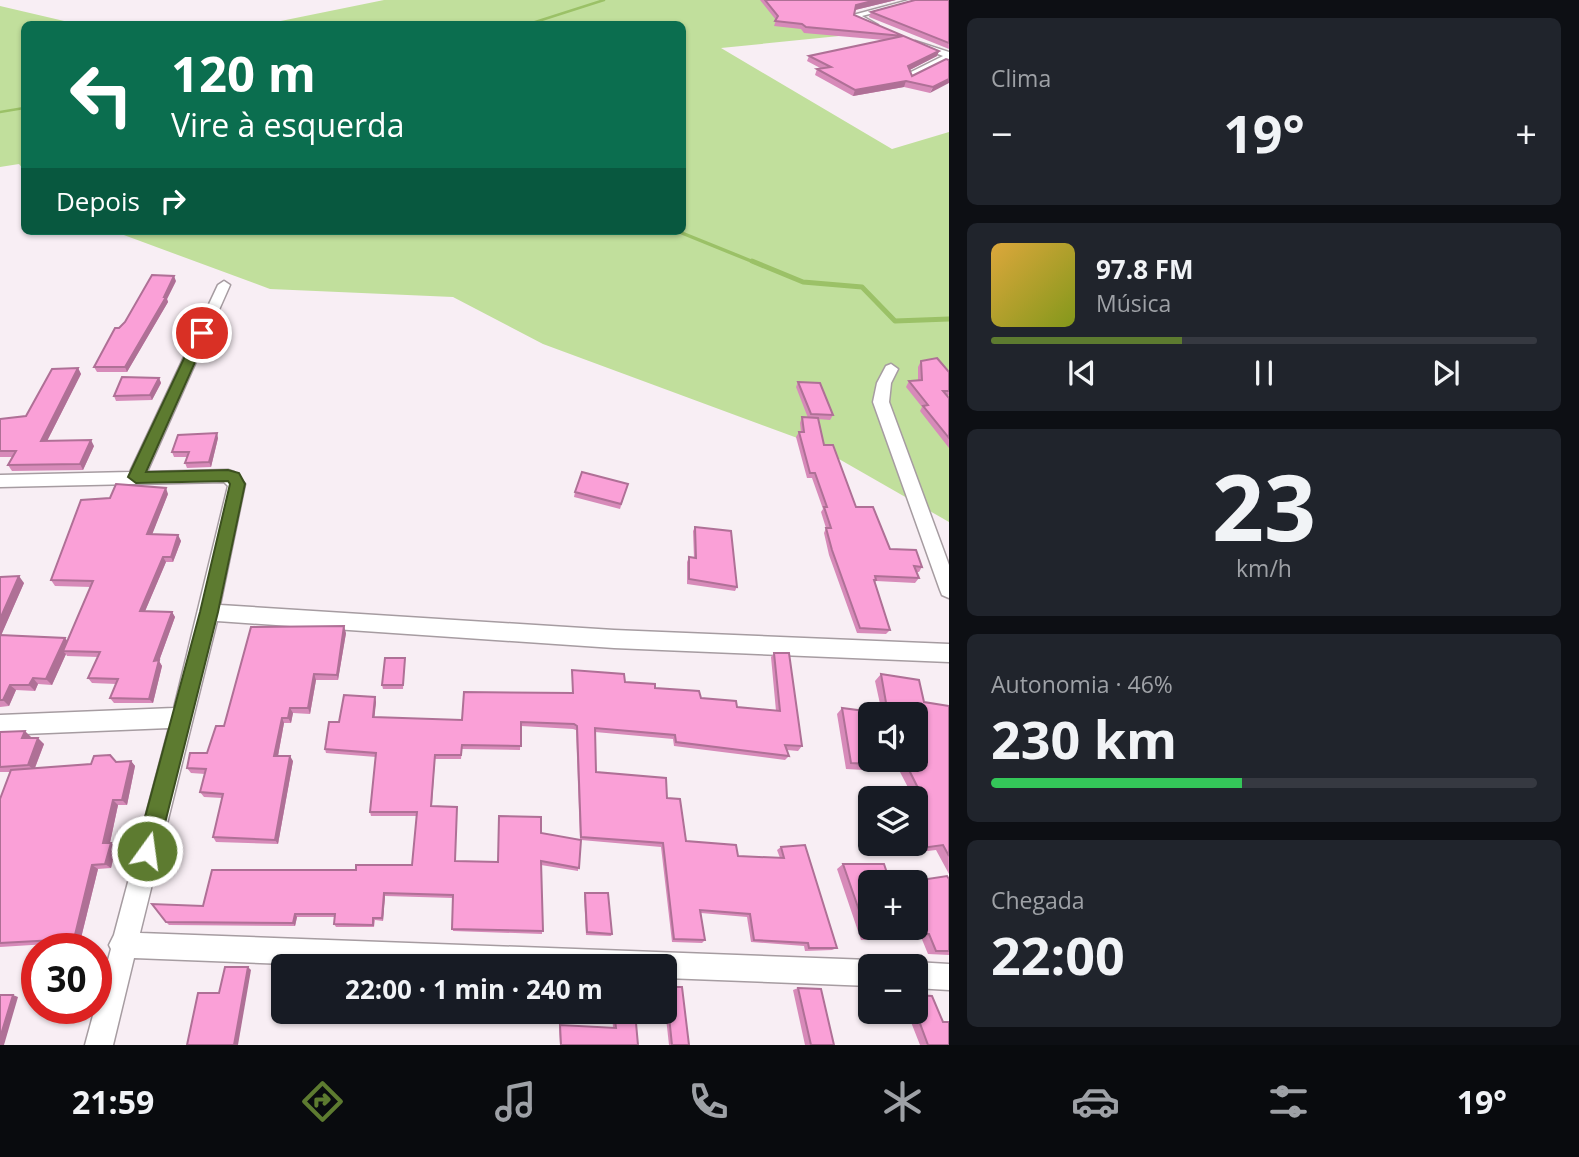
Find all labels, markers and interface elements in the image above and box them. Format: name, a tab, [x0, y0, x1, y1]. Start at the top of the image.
text: 120 m	[171, 40, 316, 106]
icon: left	[56, 49, 147, 140]
text: Clima	[991, 62, 1051, 94]
text: 19°	[1223, 97, 1305, 168]
text: Vire à esquerda	[171, 103, 404, 146]
text: −	[991, 107, 1013, 159]
text: +	[1515, 107, 1537, 159]
icon: right	[154, 182, 192, 220]
text: Depois	[56, 183, 140, 219]
text: 97.8 FM	[1096, 251, 1194, 287]
text: Música	[1096, 287, 1171, 319]
pin	[172, 303, 232, 363]
icon: arrive	[183, 314, 221, 352]
icon: previous	[1063, 354, 1101, 392]
icon: pause	[1245, 354, 1283, 392]
icon: next	[1427, 354, 1465, 392]
text: 23	[1212, 444, 1316, 568]
text: km/h	[1236, 552, 1292, 584]
text: Autonomia · 46%	[991, 668, 1173, 700]
map controls	[858, 702, 928, 1024]
button: sound	[858, 702, 928, 772]
text: 230 km	[991, 703, 1177, 774]
button: layers	[858, 786, 928, 856]
position arrow	[110, 814, 184, 888]
button: +	[858, 870, 928, 940]
text: Chegada	[991, 884, 1085, 916]
text: 22:00	[991, 919, 1125, 990]
speed limit sign: 30	[21, 933, 112, 1024]
button: −	[858, 954, 928, 1024]
text: 22:00 · 1 min · 240 m	[345, 971, 603, 1007]
icon: directions	[298, 1077, 347, 1126]
icon: music	[491, 1077, 540, 1126]
icon: phone	[684, 1077, 733, 1126]
icon: climate	[878, 1077, 927, 1126]
icon: car	[1071, 1077, 1120, 1126]
icon: filters	[1264, 1077, 1313, 1126]
text: 21:59	[72, 1080, 154, 1123]
text: 19°	[1457, 1080, 1507, 1123]

